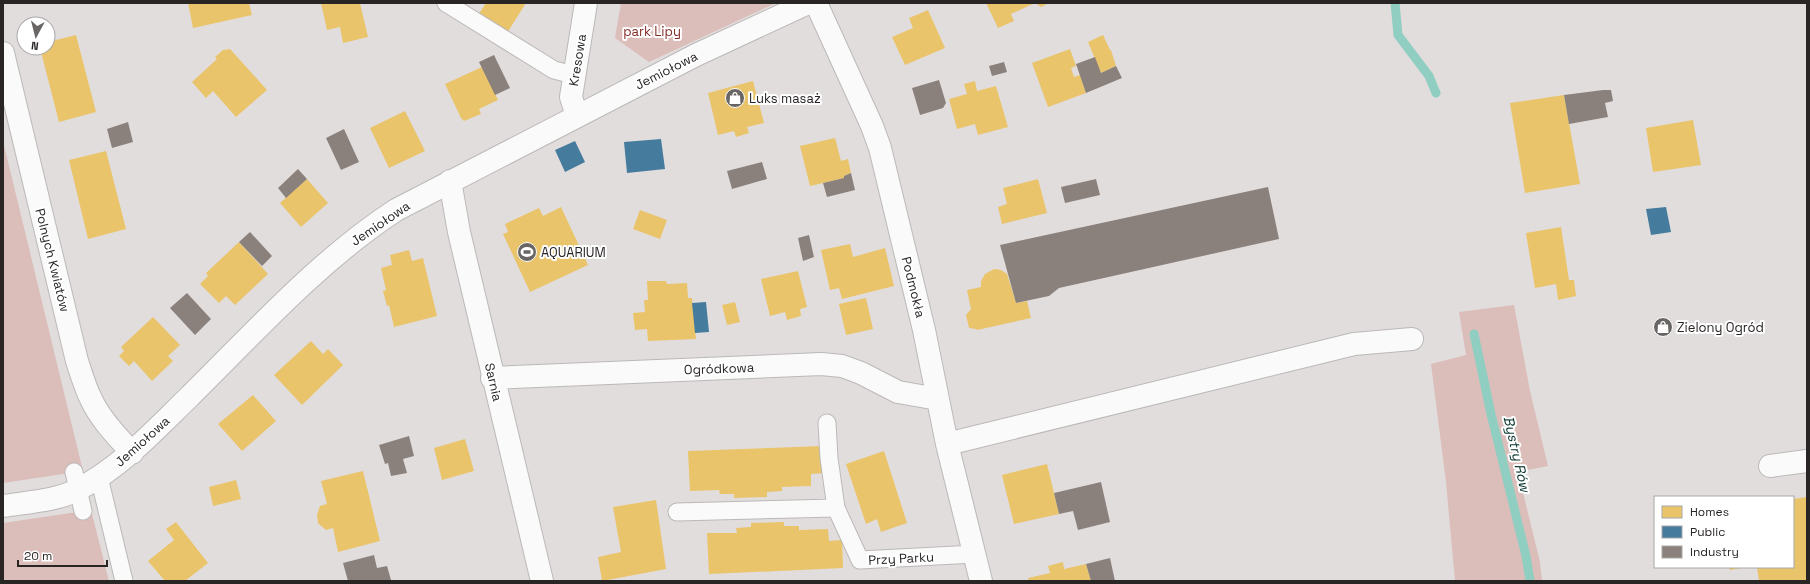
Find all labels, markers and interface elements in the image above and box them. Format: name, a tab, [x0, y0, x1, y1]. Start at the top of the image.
north arrow	[16, 16, 56, 56]
park label: park Lipy	[623, 23, 681, 40]
street label: Kresowa	[565, 32, 590, 87]
text: N	[30, 39, 39, 53]
street label: Jemiołowa	[632, 47, 701, 93]
shop icon: Luks masaż	[724, 87, 746, 109]
place label: Luks masaż	[749, 90, 821, 107]
street label: Jemiołowa	[347, 197, 414, 249]
street label: Polnych Kwiatów	[31, 207, 74, 314]
sports icon: AQUARIUM	[516, 241, 538, 263]
place label: AQUARIUM	[541, 244, 606, 261]
street label: Podmokła	[898, 255, 929, 320]
shop icon: Zielony Ogród	[1652, 316, 1674, 338]
place label: Zielony Ogród	[1677, 319, 1764, 336]
street label: Ogródkowa	[684, 359, 755, 378]
street label: Sarnia	[481, 361, 506, 404]
street label: Jemiołowa	[111, 412, 174, 470]
water label: Bystry Rów	[1500, 414, 1535, 496]
legend	[1654, 496, 1794, 568]
text: Homes	[1690, 504, 1729, 520]
text: Public	[1690, 524, 1725, 540]
scale bar	[18, 542, 107, 568]
text: Industry	[1690, 544, 1739, 560]
text: 20 m	[24, 548, 52, 564]
street label: Przy Parku	[868, 548, 934, 569]

